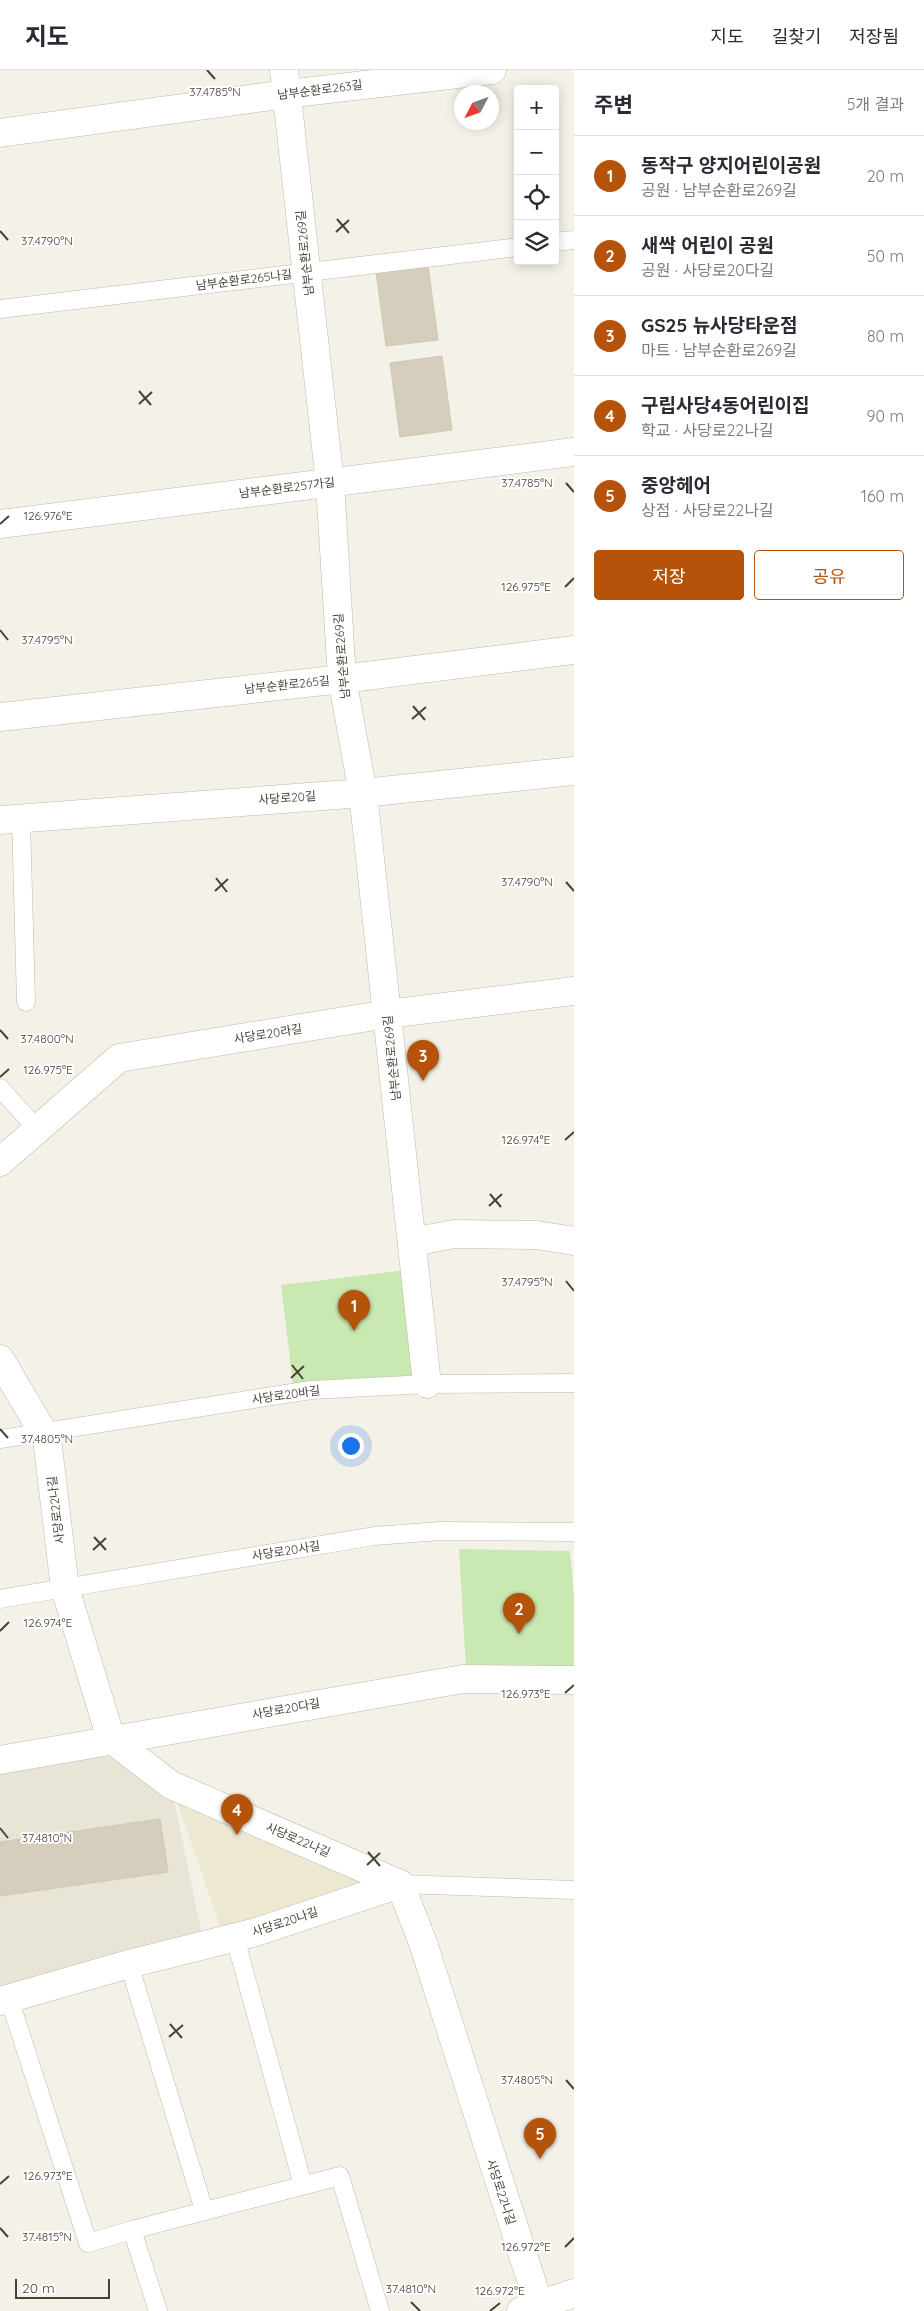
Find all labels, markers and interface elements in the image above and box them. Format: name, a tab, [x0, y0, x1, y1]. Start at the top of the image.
text: 지도	[25, 21, 69, 51]
text: 지도	[711, 25, 744, 48]
text: 길찾기	[772, 25, 821, 48]
text: 저장됨	[849, 25, 899, 48]
street label: 남부순환로263길	[277, 77, 363, 102]
text: 37.4785°N	[189, 84, 241, 99]
north arrow	[454, 85, 499, 130]
map controls	[514, 85, 559, 265]
button: +	[514, 85, 559, 130]
text: 주변	[594, 91, 633, 117]
text: 5개 결과	[847, 94, 904, 114]
button: −	[514, 130, 559, 175]
text: 동작구 양지어린이공원	[641, 153, 821, 177]
text: 1	[607, 166, 613, 186]
text: 20 m	[867, 166, 904, 186]
button: locate	[514, 175, 559, 220]
text: 공원 · 남부순환로269길	[641, 180, 797, 200]
street label: 남부순환로269길	[293, 209, 316, 297]
button: layers	[514, 220, 559, 265]
text: 37.4790°N	[21, 233, 73, 248]
text: 새싹 어린이 공원	[641, 233, 774, 257]
text: 2	[605, 246, 615, 266]
text: 50 m	[867, 246, 904, 266]
text: 공원 · 사당로20다길	[641, 260, 774, 280]
street label: 남부순환로265나길	[195, 266, 293, 293]
text: GS25 뉴사당타운점	[641, 313, 798, 337]
text: 3	[606, 326, 614, 346]
text: 80 m	[867, 326, 904, 346]
text: 마트 · 남부순환로269길	[641, 340, 797, 360]
text: 구립사당4동어린이집	[641, 393, 810, 417]
text: 4	[605, 406, 615, 426]
text: 90 m	[867, 406, 904, 426]
text: 학교 · 사당로22나길	[641, 420, 774, 440]
text: 중앙헤어	[641, 473, 711, 497]
street label: 남부순환로257가길	[238, 474, 336, 501]
text: 37.4785°N	[501, 475, 553, 490]
text: 5	[605, 486, 615, 506]
text: 160 m	[861, 486, 904, 506]
text: 상점 · 사당로22나길	[641, 500, 774, 520]
text: 126.976°E	[23, 508, 73, 523]
button: 저장	[594, 550, 744, 600]
button: 공유	[754, 550, 904, 600]
text: 126.975°E	[501, 579, 551, 594]
street label: 남부순환로269길	[330, 613, 353, 700]
text: 37.4795°N	[21, 632, 73, 647]
street label: 남부순환로265길	[243, 673, 330, 696]
street label: 사당로20길	[258, 788, 316, 807]
text: 37.4790°N	[501, 874, 553, 889]
street label: 남부순환로269길	[380, 1014, 403, 1102]
street label: 사당로20라길	[233, 1021, 303, 1046]
text: 37.4800°N	[20, 1031, 74, 1046]
pin: 3	[407, 1040, 439, 1081]
text: 126.975°E	[23, 1062, 73, 1077]
text: 126.974°E	[502, 1132, 551, 1147]
text: 37.4795°N	[501, 1274, 553, 1289]
pin: 1	[338, 1290, 370, 1331]
street label: 사당로20바길	[251, 1382, 321, 1407]
text: 37.4805°N	[21, 1431, 73, 1446]
your location	[338, 1433, 364, 1459]
street label: 사당로22나길	[44, 1475, 67, 1545]
street label: 사당로20사길	[251, 1538, 321, 1563]
pin: 2	[503, 1593, 535, 1634]
text: 126.974°E	[24, 1615, 73, 1630]
text: 126.973°E	[501, 1686, 551, 1701]
street label: 사당로20다길	[251, 1695, 321, 1722]
pin: 4	[221, 1794, 253, 1835]
street label: 사당로22나길	[264, 1819, 333, 1860]
text: 37.4810°N	[22, 1830, 72, 1845]
street label: 사당로20나길	[250, 1904, 320, 1939]
text: 37.4805°N	[501, 2072, 553, 2087]
pin: 5	[524, 2118, 556, 2159]
street label: 사당로22나길	[484, 2157, 519, 2227]
text: 126.973°E	[23, 2168, 73, 2183]
text: 37.4815°N	[22, 2229, 72, 2244]
text: 126.972°E	[501, 2239, 551, 2254]
scale bar	[15, 2276, 110, 2299]
text: 20 m	[22, 2279, 55, 2297]
text: 37.4810°N	[386, 2281, 436, 2296]
text: 126.972°E	[475, 2283, 525, 2298]

